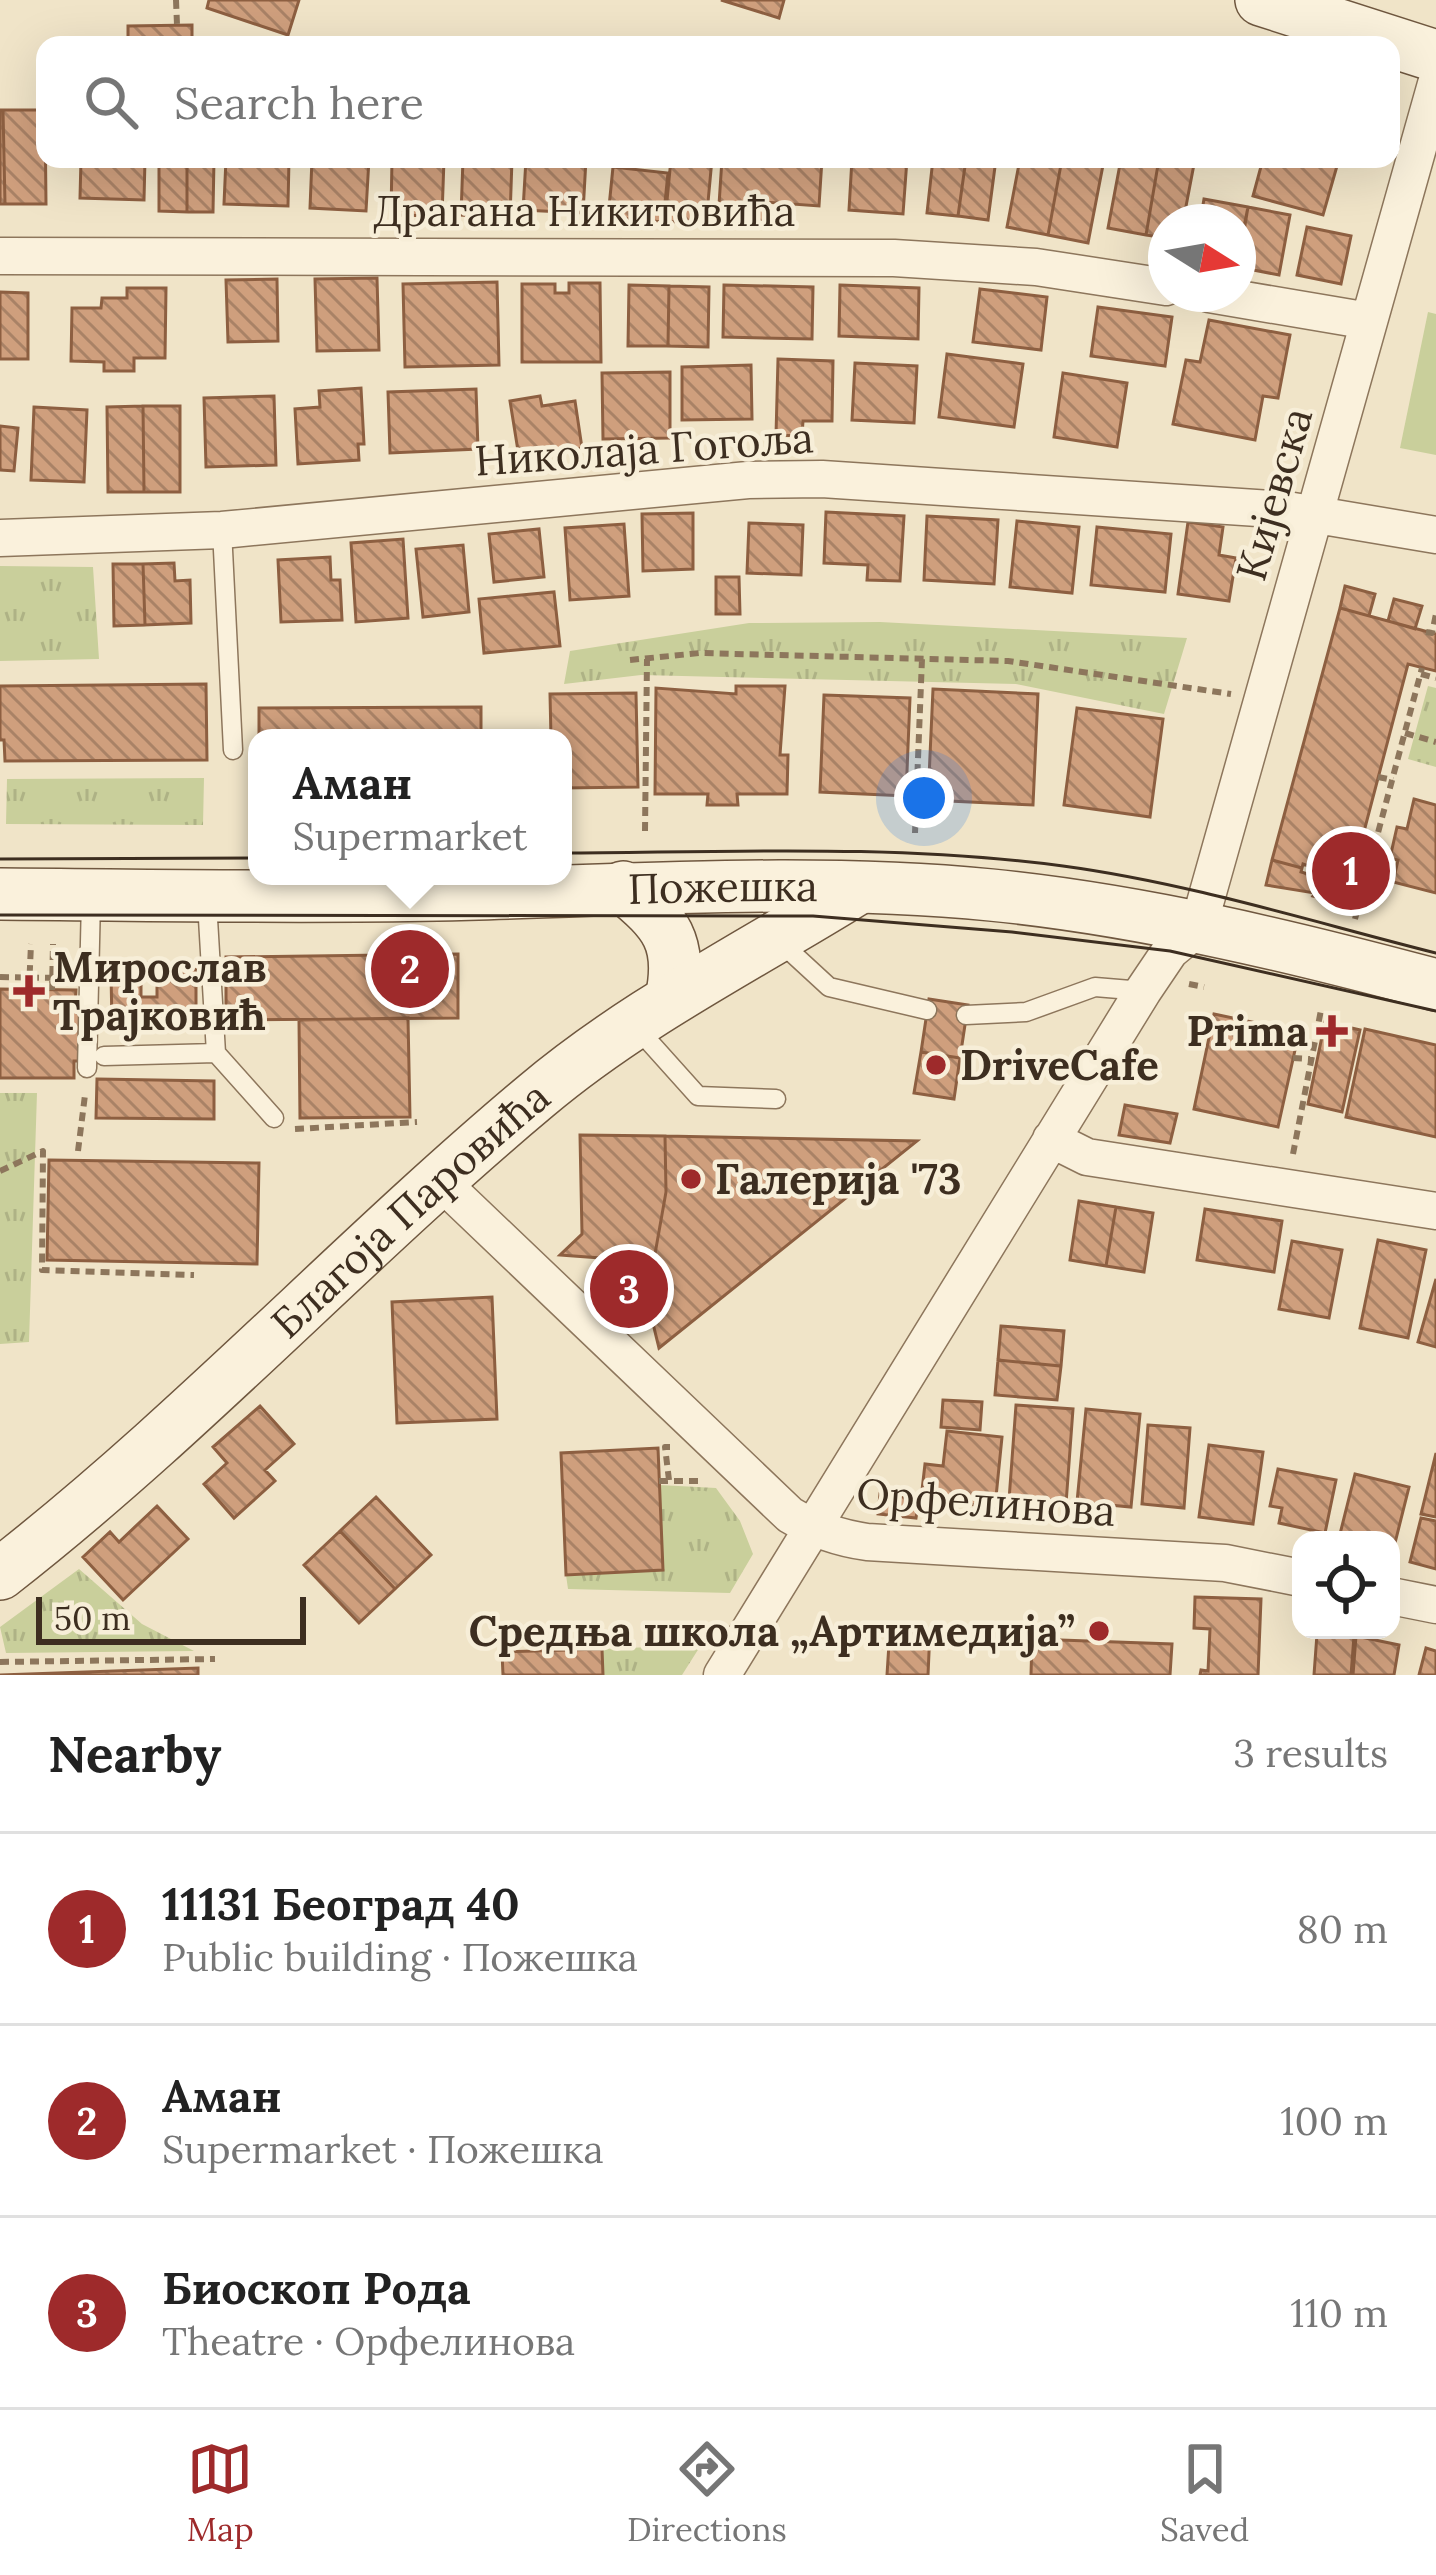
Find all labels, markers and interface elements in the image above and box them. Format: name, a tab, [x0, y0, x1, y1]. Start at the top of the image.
search box	[36, 36, 1400, 168]
icon: search	[78, 69, 144, 135]
text: Search here	[174, 74, 424, 131]
street label: Драгана Никитовића	[373, 184, 795, 238]
north arrow	[1148, 204, 1256, 312]
street label: Кијевска	[1224, 401, 1324, 587]
street label: Николаја Гогоља	[473, 410, 815, 488]
popup	[248, 729, 572, 885]
text: Аман	[293, 754, 412, 811]
your location	[894, 768, 954, 828]
text: Supermarket	[293, 811, 527, 861]
pin: 1	[1312, 826, 1390, 916]
street label: Пожешка	[627, 859, 818, 916]
pin: 2	[371, 924, 449, 1014]
place label: Мирослав Трајковић	[53, 940, 267, 1042]
marker: Мирослав Трајковић	[16, 978, 42, 1004]
place label: Prima	[1187, 1004, 1308, 1058]
marker: Prima	[1319, 1018, 1345, 1044]
place label: DriveCafe	[960, 1038, 1159, 1092]
marker: DriveCafe	[923, 1052, 949, 1078]
street label: Благоја Паровића	[260, 1069, 561, 1349]
place label: Галерија '73	[715, 1152, 962, 1206]
marker: Галерија '73	[678, 1166, 704, 1192]
pin: 3	[590, 1244, 668, 1334]
street label: Орфелинова	[855, 1466, 1117, 1538]
map controls	[1292, 1531, 1400, 1639]
button: locate	[1292, 1531, 1400, 1639]
scale bar	[36, 1591, 306, 1644]
text: 50 m	[54, 1597, 131, 1639]
place label: Средња школа „Артимедија”	[469, 1604, 1075, 1658]
marker: Средња школа „Артимедија”	[1086, 1618, 1112, 1644]
text: Nearby	[48, 1721, 221, 1786]
text: 3 results	[1233, 1728, 1388, 1778]
text: 11131 Београд 40	[162, 1875, 520, 1932]
text: 1	[79, 1904, 95, 1954]
text: 80 m	[1297, 1904, 1388, 1954]
text: Public building · Пожешка	[162, 1932, 638, 1982]
text: Аман	[162, 2067, 282, 2124]
text: 2	[77, 2096, 97, 2146]
text: 100 m	[1280, 2096, 1388, 2146]
text: Supermarket · Пожешка	[162, 2124, 604, 2174]
text: Биоскоп Рода	[162, 2259, 471, 2316]
text: 3	[76, 2288, 98, 2338]
text: 110 m	[1290, 2288, 1388, 2338]
text: Theatre · Орфелинова	[162, 2316, 575, 2366]
tab: Map	[187, 2436, 254, 2550]
tab: Directions	[627, 2436, 787, 2550]
tab: Saved	[1160, 2436, 1249, 2550]

